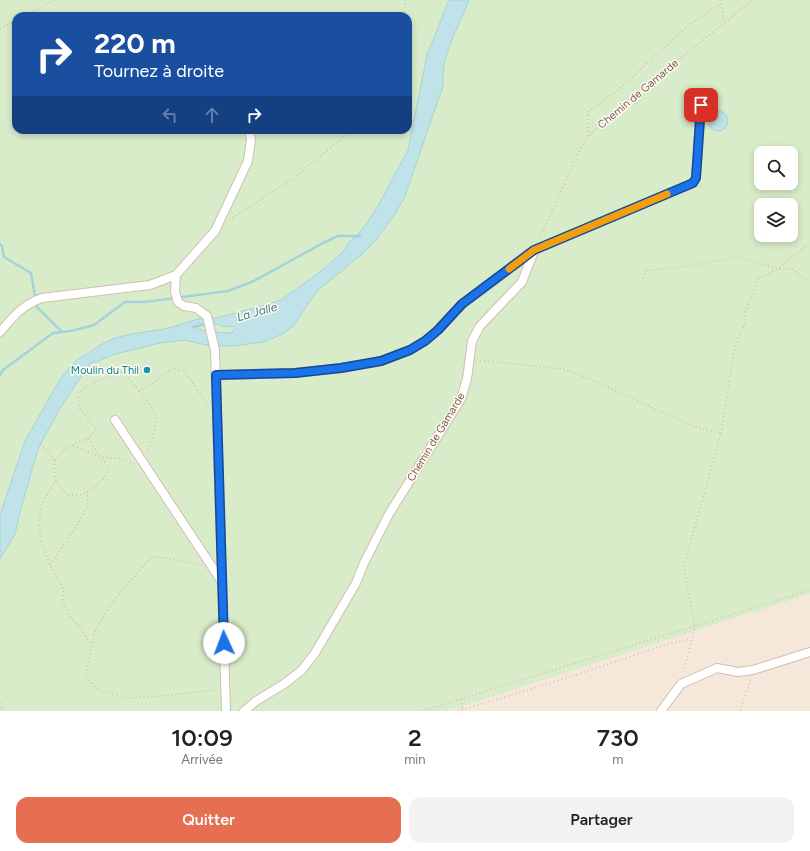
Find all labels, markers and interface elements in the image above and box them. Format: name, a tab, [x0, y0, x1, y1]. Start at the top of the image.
text: 220 m	[94, 26, 176, 60]
icon: right	[28, 28, 80, 80]
street label: Chemin de Gamarde	[595, 57, 681, 131]
text: Tournez à droite	[94, 60, 224, 82]
pin	[684, 88, 718, 122]
icon: arrive	[690, 94, 712, 116]
icon: left	[159, 104, 181, 126]
icon: ahead	[201, 104, 223, 126]
icon: right	[243, 104, 265, 126]
map controls	[754, 146, 798, 242]
button: search	[754, 146, 798, 190]
button: layers	[754, 198, 798, 242]
water label: La Jalle	[235, 299, 279, 324]
place label: Moulin du Thil	[71, 364, 139, 377]
marker: Moulin du Thil	[142, 365, 152, 375]
street label: Chemin de Gamarde	[404, 390, 468, 484]
position arrow	[203, 622, 245, 664]
text: 10:09	[171, 723, 233, 752]
text: 2	[408, 723, 422, 752]
text: 730	[597, 723, 639, 752]
text: Arrivée	[181, 752, 223, 767]
text: min	[404, 752, 426, 767]
text: m	[612, 752, 623, 767]
button: Quitter	[16, 797, 401, 843]
button: Partager	[409, 797, 794, 843]

